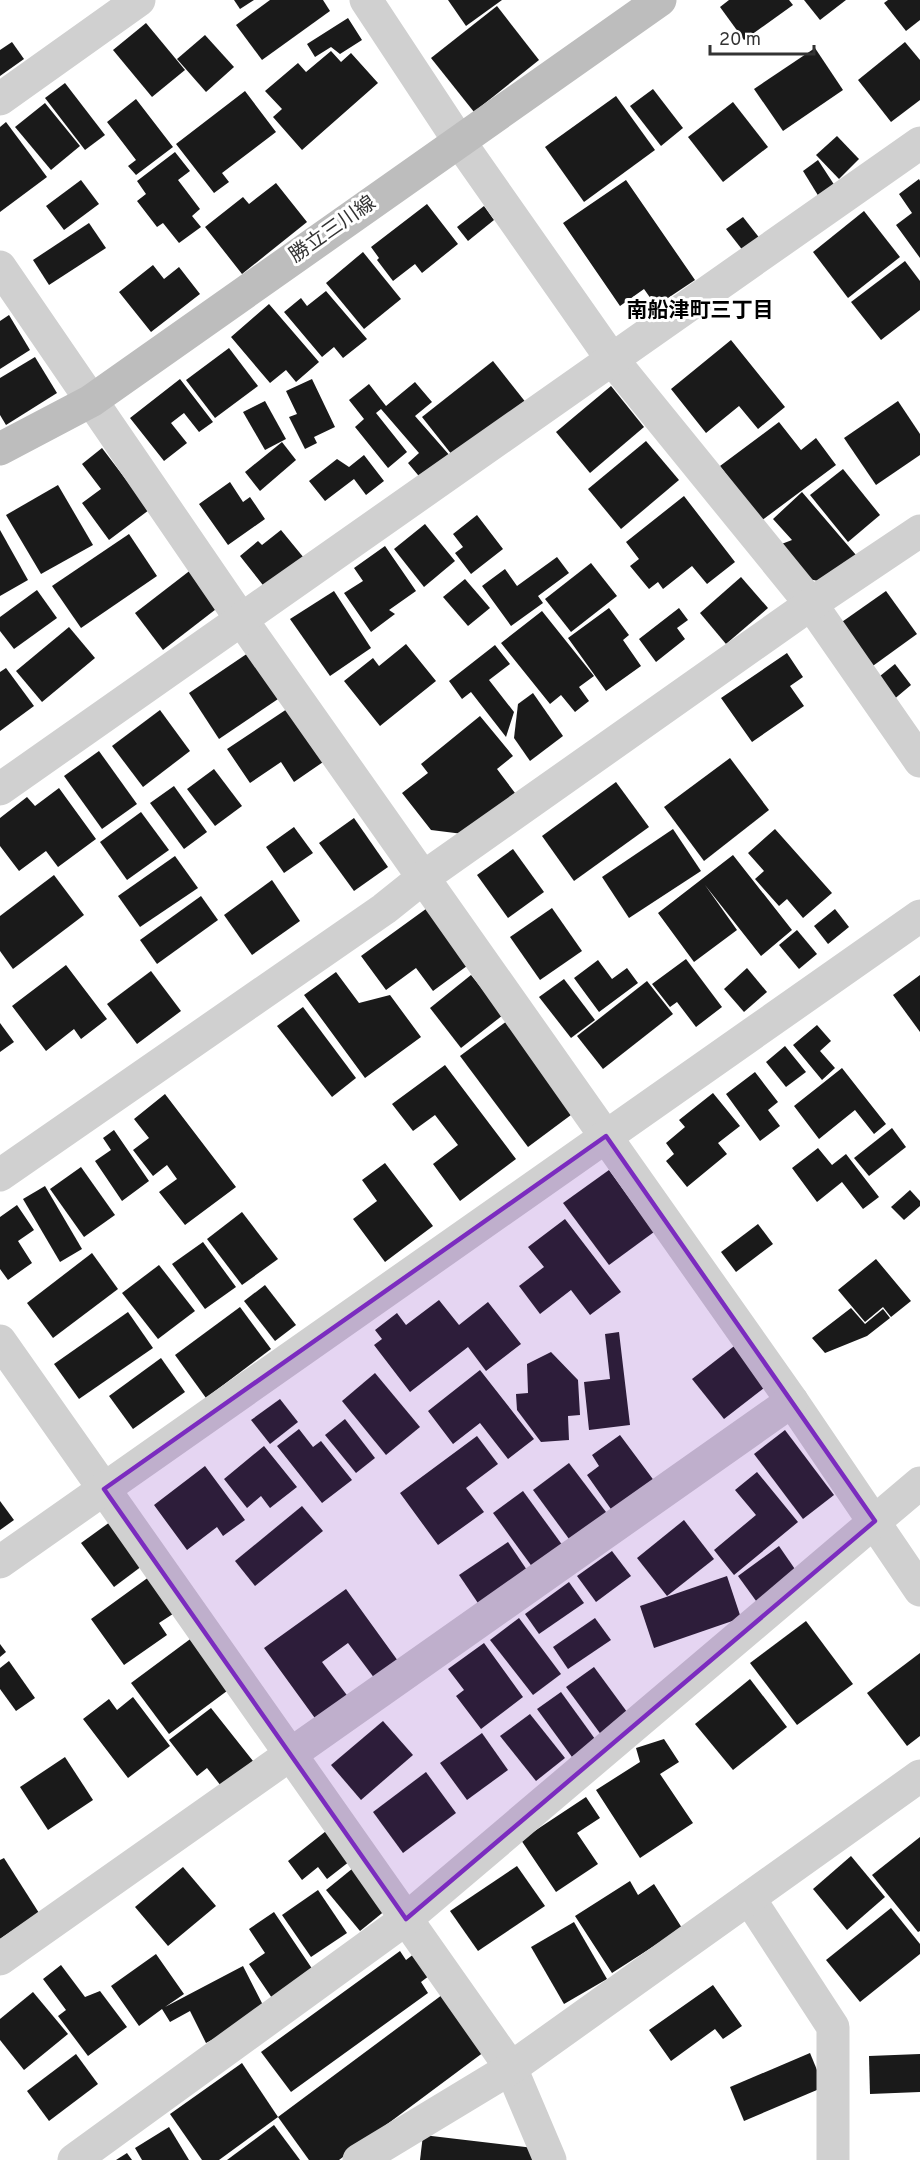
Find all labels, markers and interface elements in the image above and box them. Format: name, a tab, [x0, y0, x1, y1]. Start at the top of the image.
scale bar	[710, 18, 814, 56]
text: 20 m	[719, 29, 761, 52]
street label: 勝立三川線	[285, 191, 381, 269]
district label: 南船津町三丁目	[627, 298, 774, 325]

